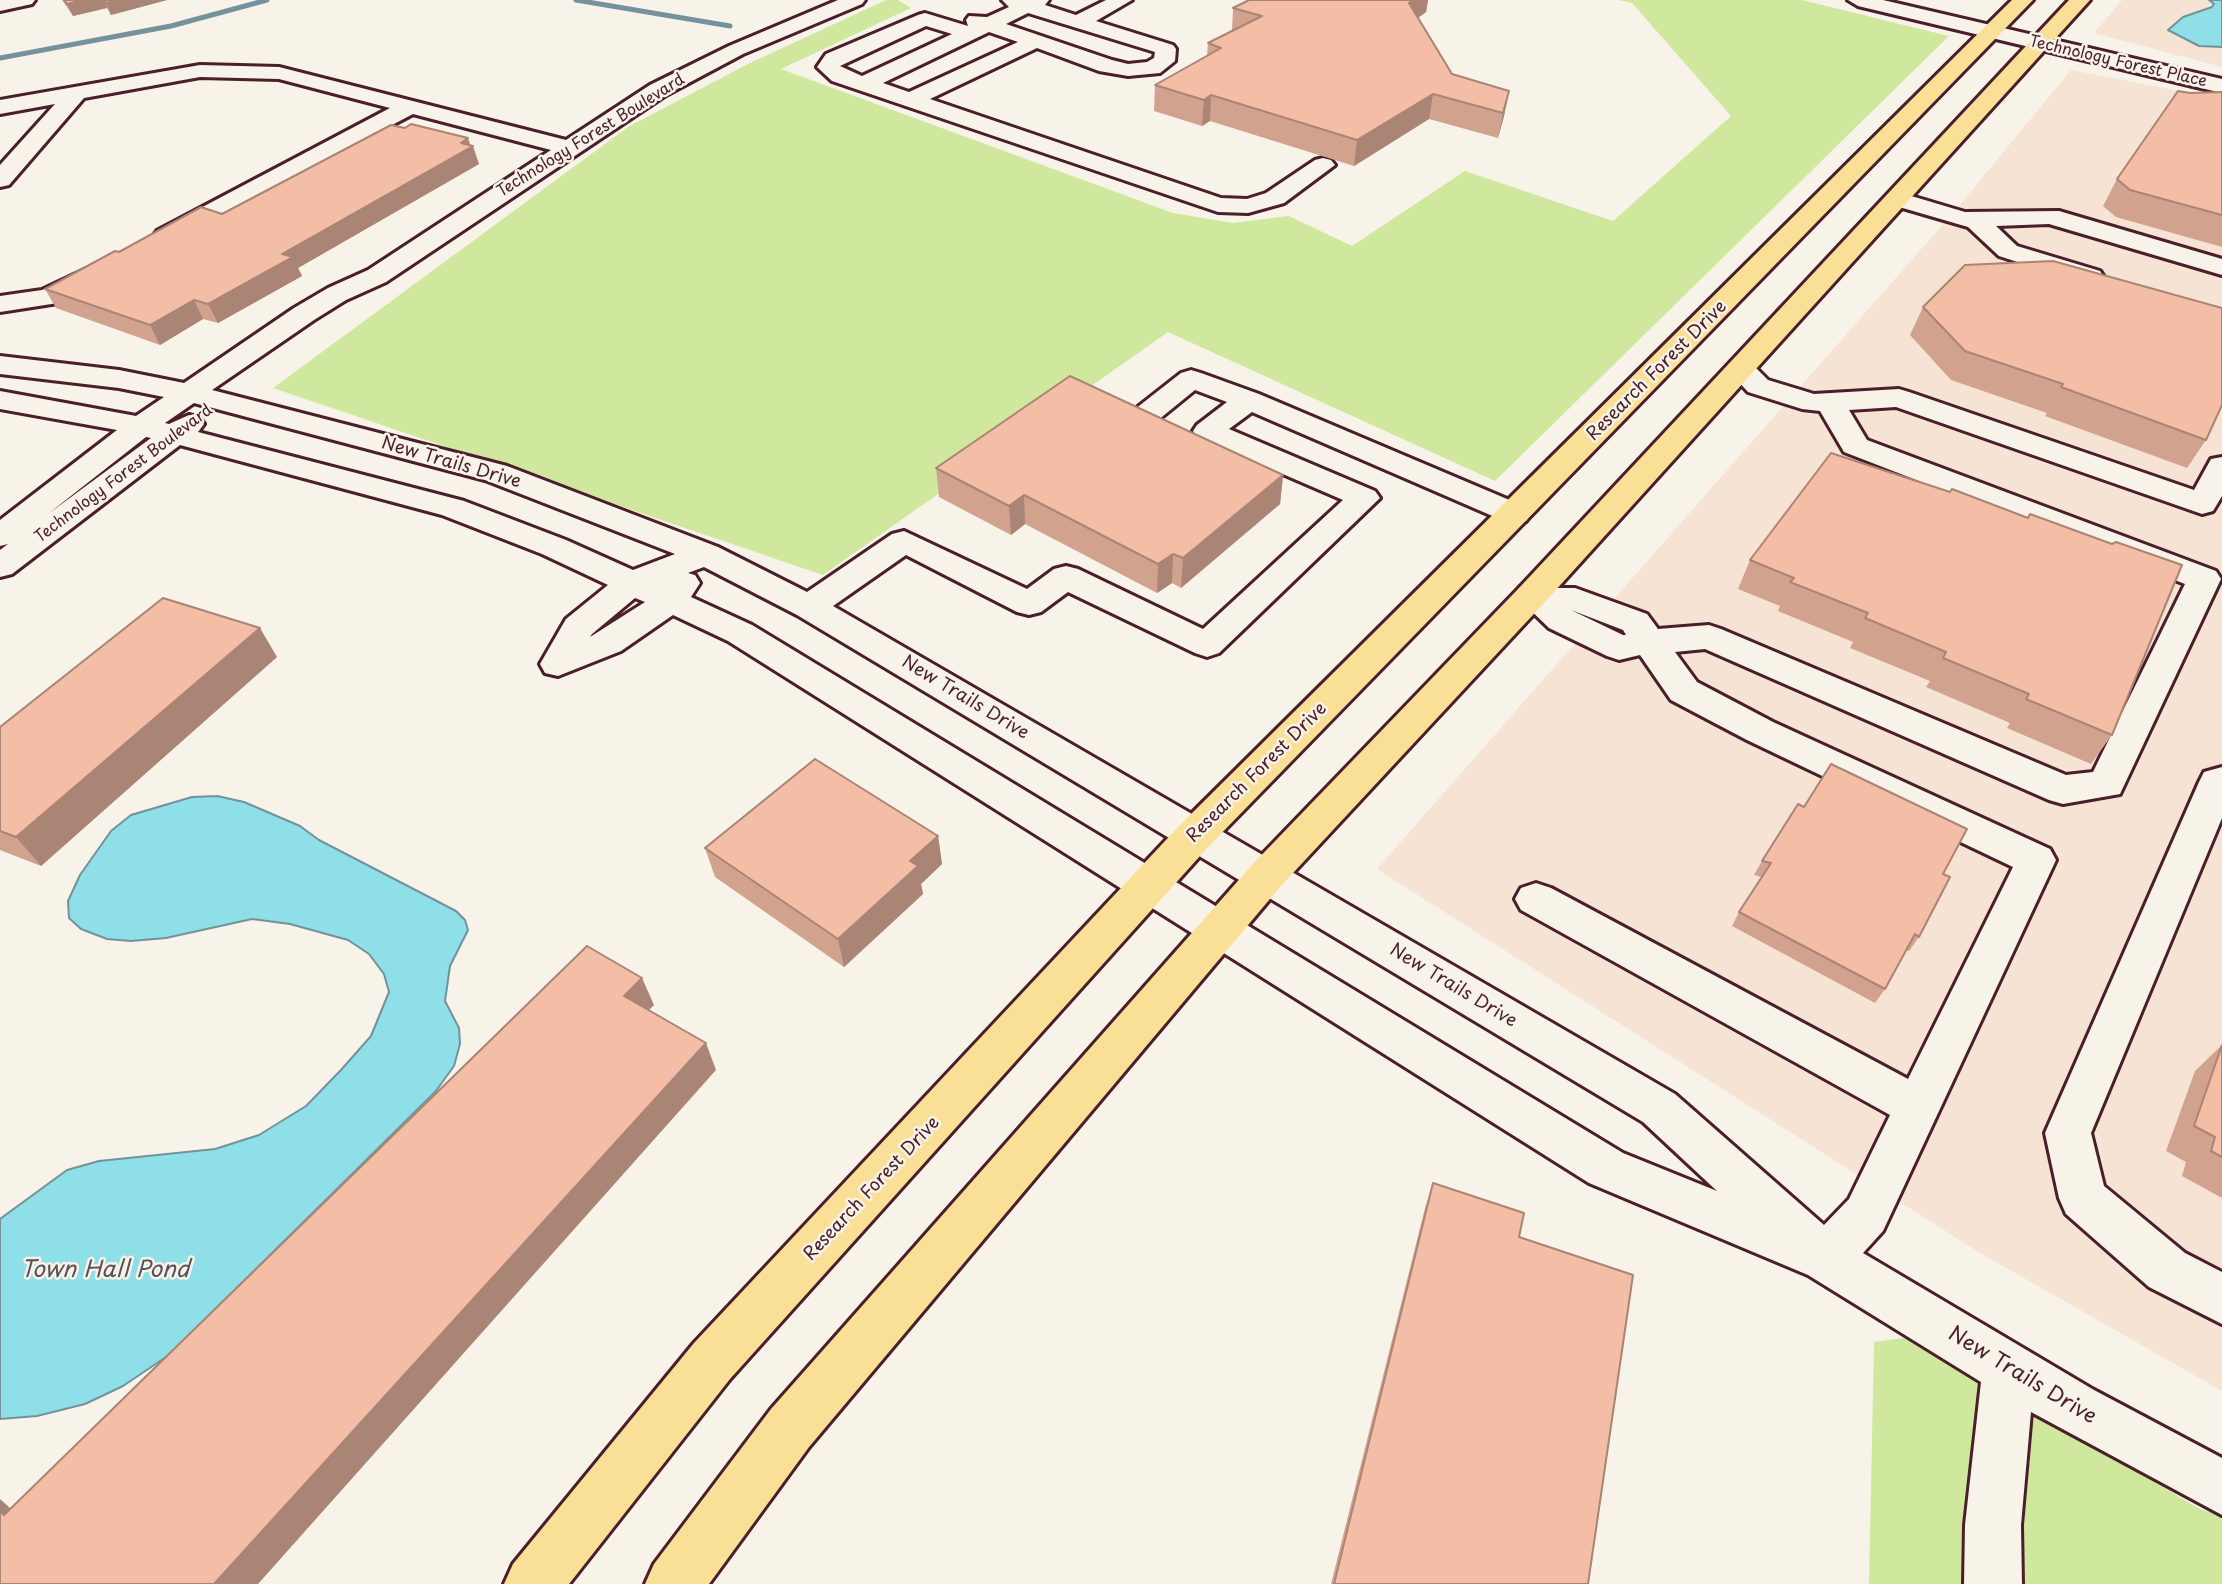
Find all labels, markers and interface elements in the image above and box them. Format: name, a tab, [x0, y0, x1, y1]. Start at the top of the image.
street label: Technology Forest Place	[2027, 32, 2209, 92]
street label: Technology Forest Boulevard	[494, 70, 688, 202]
street label: Research Forest Drive	[1582, 296, 1732, 446]
street label: Technology Forest Boulevard	[31, 401, 217, 547]
street label: New Trails Drive	[379, 433, 523, 493]
street label: New Trails Drive	[898, 652, 1032, 744]
street label: Research Forest Drive	[1182, 698, 1332, 848]
street label: New Trails Drive	[1386, 940, 1520, 1032]
street label: Research Forest Drive	[800, 1112, 944, 1266]
water label: Town Hall Pond	[21, 1257, 189, 1285]
street label: New Trails Drive	[1943, 1322, 2101, 1430]

